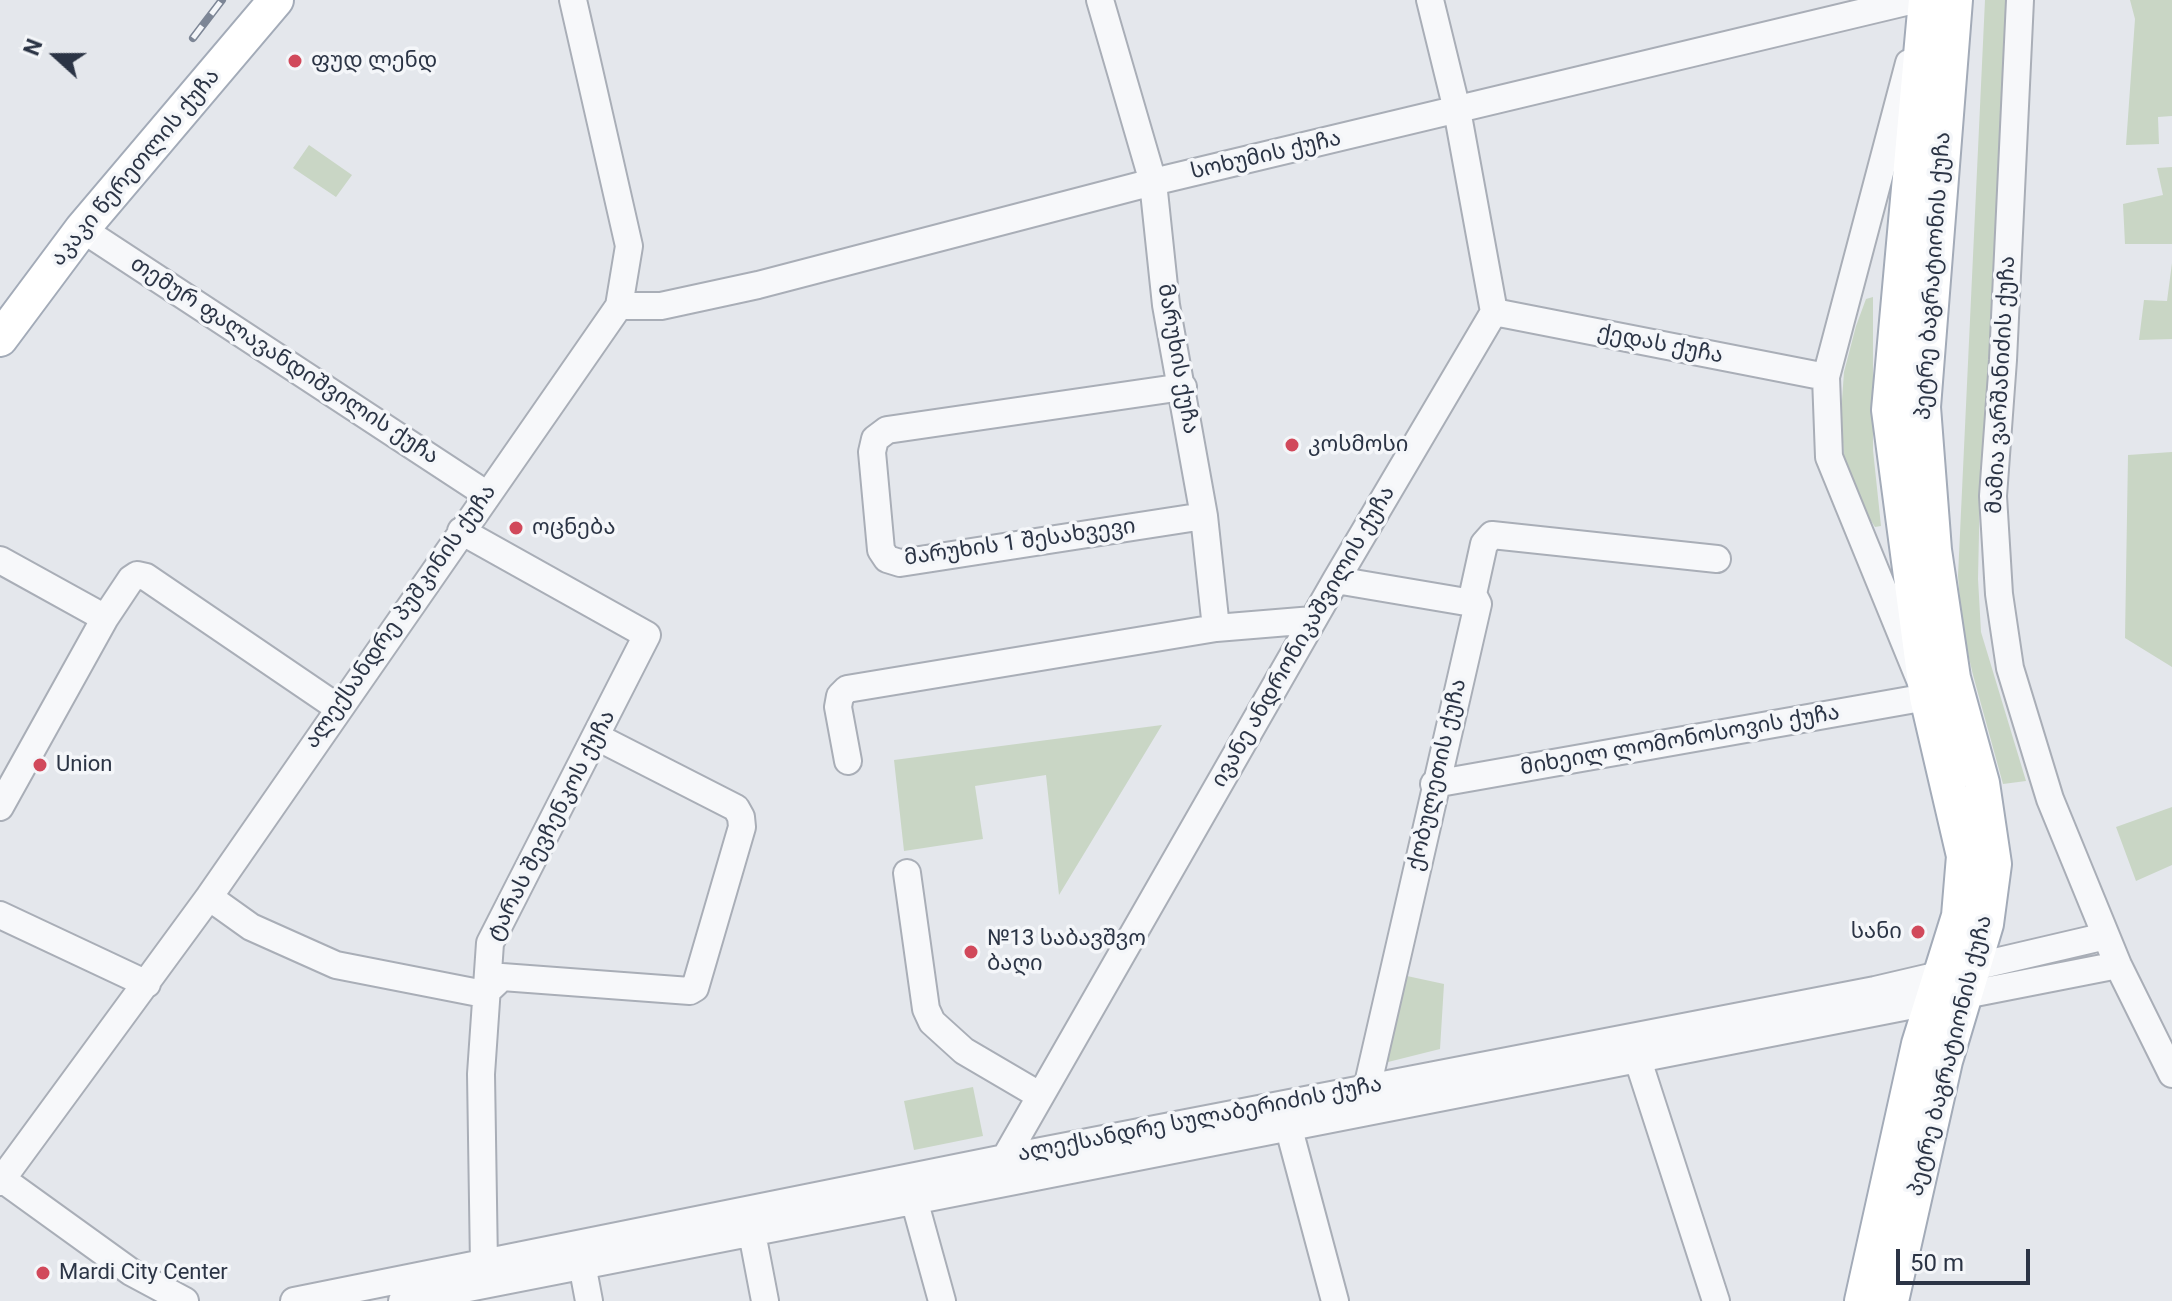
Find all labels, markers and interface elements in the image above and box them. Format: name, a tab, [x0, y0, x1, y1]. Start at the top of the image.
north arrow	[16, 16, 96, 96]
text: N	[19, 35, 48, 59]
place label: ფუდ ლენდ	[311, 48, 437, 74]
marker: ფუდ ლენდ	[286, 52, 304, 70]
street label: აკაკი წერეთლის ქუჩა	[46, 64, 226, 272]
street label: სოხუმის ქუჩა	[1188, 126, 1344, 186]
street label: პეტრე ბაგრატიონის ქუჩა	[1911, 131, 1957, 421]
street label: თემურ ფალავანდიშვილის ქუჩა	[125, 251, 443, 471]
street label: მამია ვარშანიძის ქუჩა	[1982, 255, 2022, 515]
street label: მარუხის ქუჩა	[1151, 282, 1203, 436]
street label: ქედას ქუჩა	[1595, 320, 1725, 370]
place label: კოსმოსი	[1308, 432, 1408, 458]
marker: კოსმოსი	[1283, 436, 1301, 454]
street label: ალექსანდრე პუშკინის ქუჩა	[300, 480, 502, 754]
street label: ივანე ანდრონიკაშვილის ქუჩა	[1207, 482, 1401, 792]
street label: მარუხის 1 შესახვევი	[903, 514, 1137, 572]
place label: ოცნება	[532, 515, 615, 541]
marker: ოცნება	[507, 519, 525, 537]
street label: ქობულეთის ქუჩა	[1403, 677, 1473, 873]
street label: მიხეილ ლომონოსოვის ქუჩა	[1518, 700, 1842, 782]
street label: ტარას შევჩენკოს ქუჩა	[482, 706, 622, 946]
place label: Union	[56, 752, 112, 778]
marker: Union	[31, 756, 49, 774]
street label: პეტრე ბაგრატიონის ქუჩა	[1903, 913, 1999, 1199]
place label: სანი	[1851, 919, 1902, 945]
marker: სანი	[1909, 923, 1927, 941]
place label: №13 საბავშვო ბაღი	[987, 926, 1146, 978]
marker: №13 საბავშვო ბაღი	[962, 943, 980, 961]
street label: ალექსანდრე სულაბერიძის ქუჩა	[1016, 1072, 1384, 1168]
scale bar	[1900, 1233, 2034, 1283]
text: 50 m	[1910, 1249, 1964, 1277]
place label: Mardi City Center	[59, 1260, 228, 1286]
marker: Mardi City Center	[34, 1264, 52, 1282]

